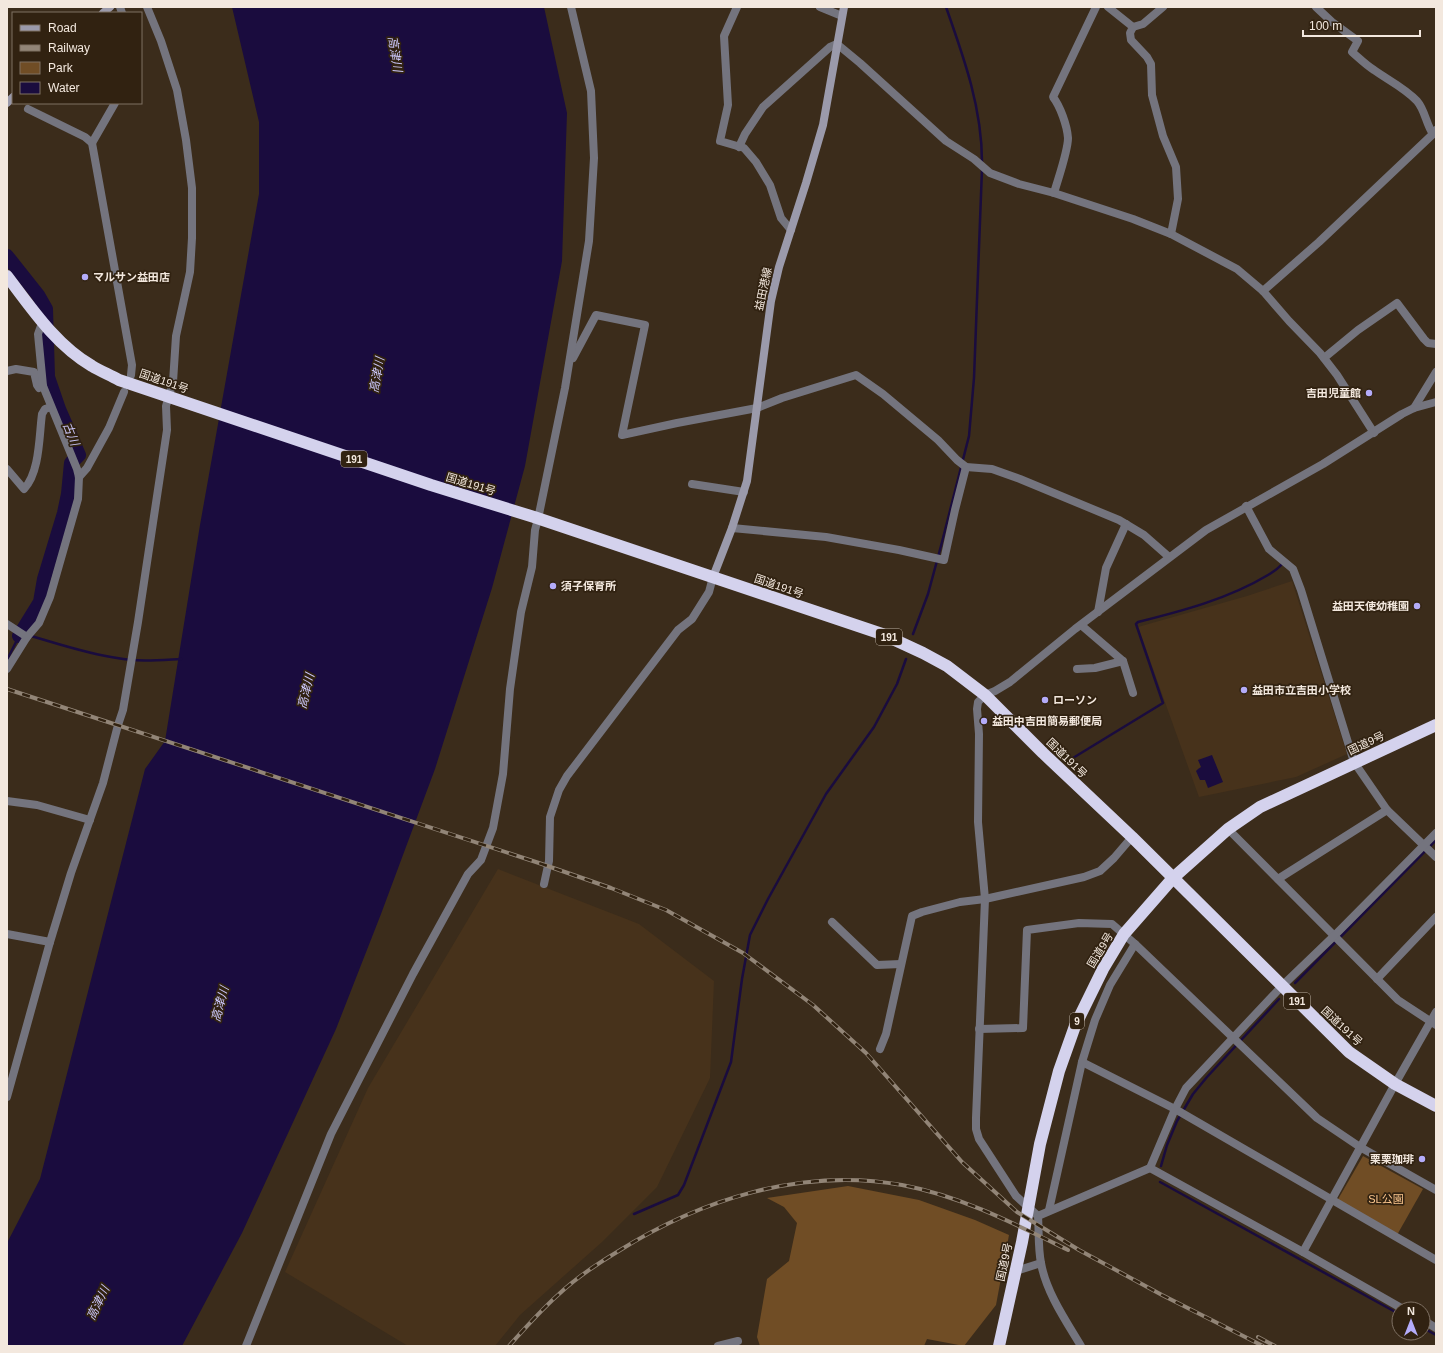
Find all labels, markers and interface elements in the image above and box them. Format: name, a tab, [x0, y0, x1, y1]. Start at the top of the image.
legend	[12, 12, 142, 104]
scale bar	[1303, 12, 1420, 38]
text: 100 m	[1309, 19, 1342, 33]
text: Road	[48, 21, 77, 35]
water label: 高津川	[385, 35, 405, 75]
text: Railway	[48, 41, 90, 55]
text: Park	[48, 61, 74, 75]
text: Water	[48, 81, 80, 95]
street label: 益田港線	[753, 266, 773, 312]
place label: マルサン益田店	[93, 271, 170, 283]
marker: マルサン益田店	[80, 272, 90, 282]
water label: 高津川	[367, 354, 387, 394]
street label: 国道191号	[138, 367, 190, 395]
place label: 吉田児童館	[1306, 387, 1361, 399]
marker: 吉田児童館	[1364, 388, 1374, 398]
water label: 古川	[60, 420, 83, 450]
road number: 191	[341, 451, 367, 467]
street label: 国道191号	[445, 471, 497, 497]
street label: 国道191号	[753, 572, 805, 600]
place label: 須子保育所	[561, 580, 616, 592]
marker: 須子保育所	[548, 581, 558, 591]
place label: 益田天使幼稚園	[1332, 600, 1409, 612]
marker: 益田天使幼稚園	[1412, 601, 1422, 611]
road number: 191	[876, 629, 902, 645]
water label: 高津川	[295, 670, 318, 710]
place label: 益田市立吉田小学校	[1252, 684, 1351, 696]
marker: 益田市立吉田小学校	[1239, 685, 1249, 695]
place label: ローソン	[1053, 694, 1097, 706]
marker: ローソン	[1040, 695, 1050, 705]
place label: 益田中吉田簡易郵便局	[992, 715, 1102, 727]
marker: 益田中吉田簡易郵便局	[979, 716, 989, 726]
street label: 国道9号	[1346, 729, 1386, 757]
street label: 国道191号	[1044, 736, 1090, 780]
street label: 国道9号	[1085, 930, 1115, 970]
water label: 高津川	[209, 983, 232, 1023]
road number: 191	[1284, 993, 1310, 1009]
street label: 国道191号	[1319, 1004, 1365, 1048]
road number: 9	[1070, 1013, 1084, 1029]
place label: 栗栗珈琲	[1370, 1153, 1414, 1165]
marker: 栗栗珈琲	[1417, 1154, 1427, 1164]
park label: SL公園	[1368, 1193, 1404, 1205]
street label: 国道9号	[994, 1242, 1014, 1282]
water label: 高津川	[84, 1282, 113, 1322]
north arrow	[1391, 1301, 1431, 1341]
text: N	[1407, 1305, 1415, 1317]

